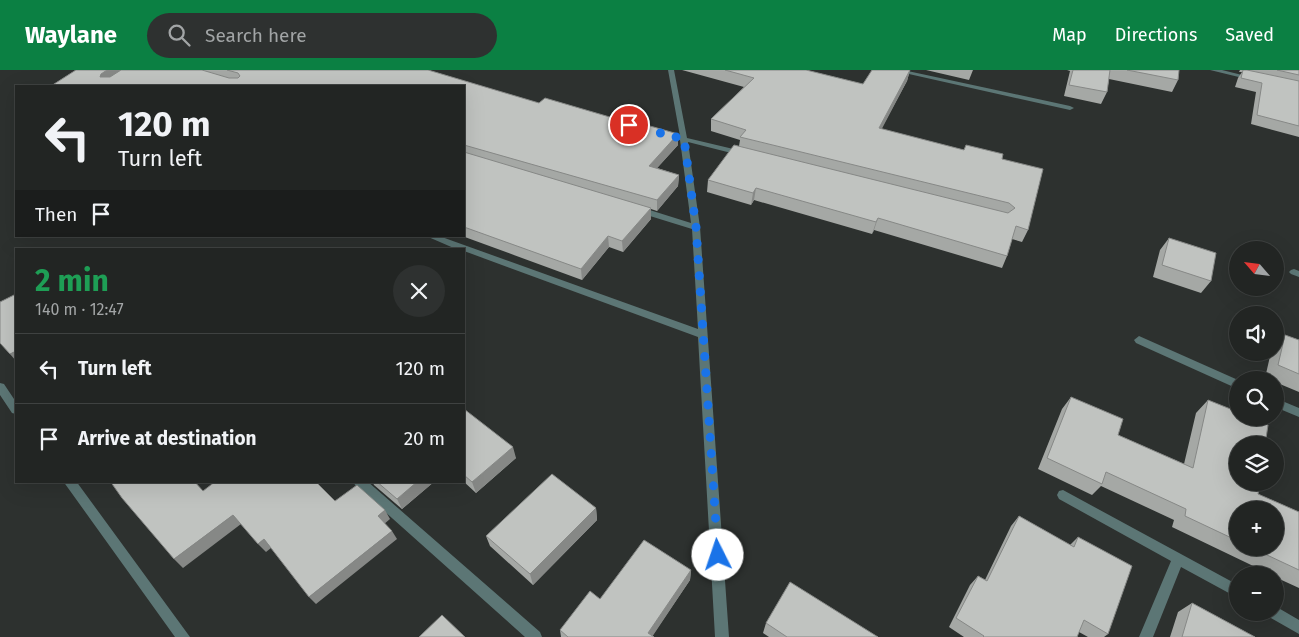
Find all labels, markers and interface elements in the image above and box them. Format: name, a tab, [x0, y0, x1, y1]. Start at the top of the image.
search box	[147, 13, 497, 58]
text: Waylane	[25, 21, 117, 49]
icon: search	[165, 21, 193, 49]
text: Search here	[205, 24, 307, 47]
text: Map	[1052, 24, 1087, 46]
text: Directions	[1115, 24, 1197, 46]
text: Saved	[1225, 24, 1274, 46]
text: 120 m	[118, 103, 211, 145]
pin	[608, 104, 650, 146]
icon: left	[35, 105, 100, 170]
icon: arrive	[615, 111, 643, 139]
text: Turn left	[118, 145, 202, 172]
icon: arrive	[87, 200, 115, 228]
text: Then	[35, 203, 77, 226]
north arrow	[1229, 241, 1284, 296]
map controls	[1229, 241, 1284, 621]
text: 2 min	[35, 263, 109, 299]
button: close	[393, 265, 445, 317]
text: 140 m · 12:47	[35, 300, 123, 319]
button: sound	[1229, 306, 1284, 361]
icon: left	[35, 355, 63, 383]
text: Turn left	[78, 357, 152, 380]
text: 120 m	[395, 357, 445, 380]
button: search	[1229, 371, 1284, 426]
icon: arrive	[35, 425, 63, 453]
text: Arrive at destination	[78, 427, 257, 450]
text: 20 m	[404, 427, 445, 450]
button: layers	[1229, 436, 1284, 491]
button: +	[1229, 501, 1284, 556]
position arrow	[691, 528, 743, 580]
button: −	[1229, 566, 1284, 621]

